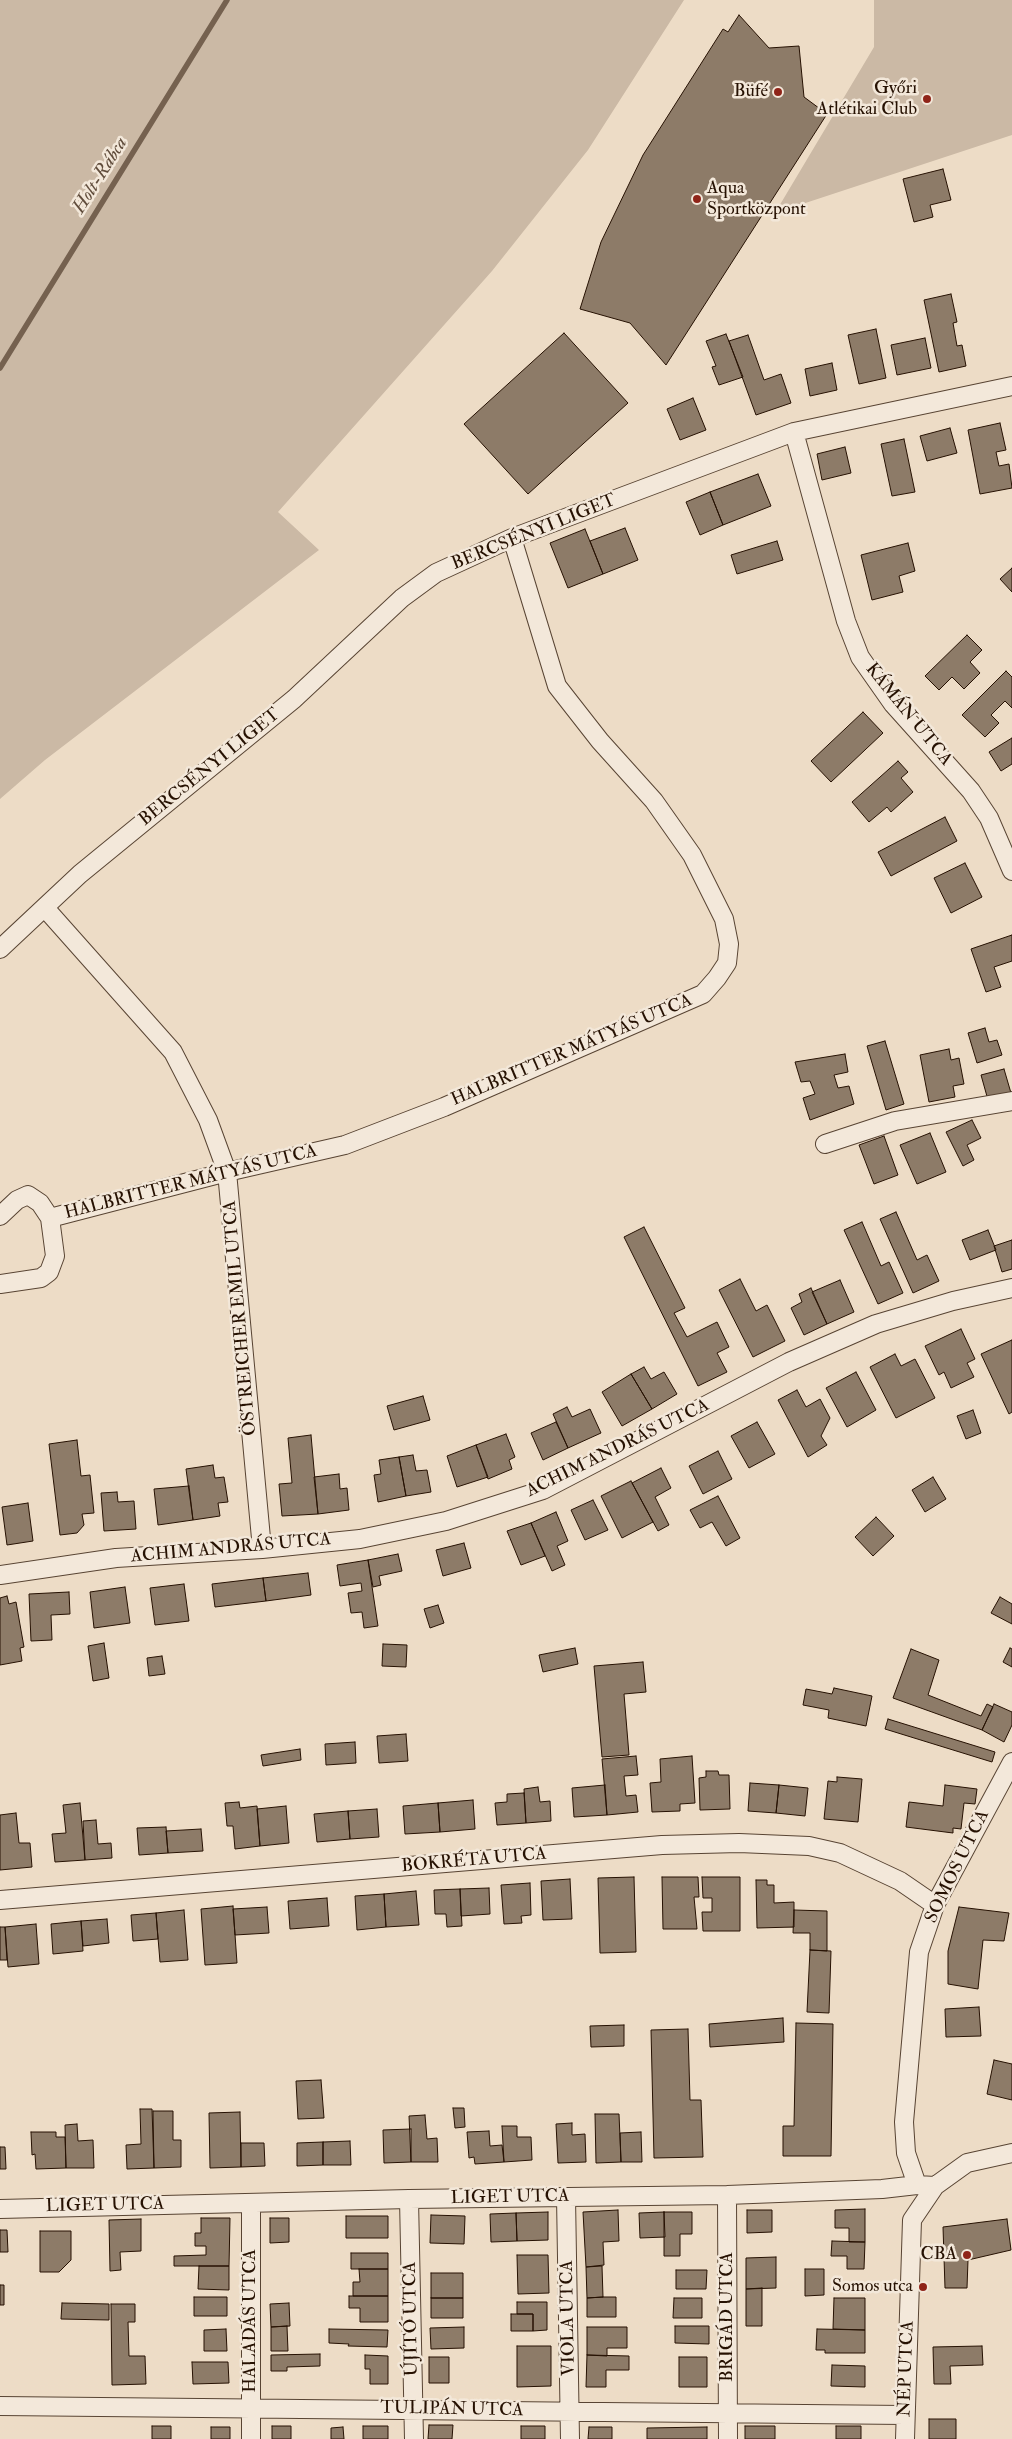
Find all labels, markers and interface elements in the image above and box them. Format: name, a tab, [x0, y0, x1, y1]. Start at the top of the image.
place label: Győri Atlétikai Club	[817, 78, 917, 120]
place label: Büfé	[734, 81, 768, 103]
marker: Büfé	[772, 86, 784, 98]
marker: Győri Atlétikai Club	[921, 93, 933, 105]
water label: Holt-Rábca	[69, 134, 133, 218]
place label: Aqua Sportközpont	[707, 178, 806, 220]
marker: Aqua Sportközpont	[691, 193, 703, 205]
street label: BERCSÉNYI LIGET	[449, 490, 619, 576]
street label: KÁMÁN UTCA	[860, 659, 956, 771]
street label: BERCSÉNYI LIGET	[135, 705, 285, 831]
street label: HALBRITTER MÁTYÁS UTCA	[448, 990, 696, 1112]
street label: HALBRITTER MÁTYÁS UTCA	[62, 1141, 320, 1225]
street label: ÖSTREICHER EMIL UTCA	[220, 1199, 262, 1437]
street label: ACHIM ANDRÁS UTCA	[523, 1395, 713, 1503]
street label: ACHIM ANDRÁS UTCA	[130, 1529, 332, 1569]
street label: SOMOS UTCA	[921, 1807, 995, 1927]
street label: BOKRÉTA UTCA	[400, 1844, 548, 1878]
street label: LIGET UTCA	[451, 2186, 569, 2210]
street label: LIGET UTCA	[46, 2194, 164, 2218]
place label: CBA	[921, 2244, 957, 2266]
street label: HALADÁS UTCA	[240, 2249, 262, 2393]
marker: CBA	[961, 2249, 973, 2261]
street label: BRIGÁD UTCA	[717, 2252, 739, 2382]
street label: VIOLA UTCA	[557, 2260, 581, 2376]
street label: ÚJÍTÓ UTCA	[400, 2262, 424, 2376]
place label: Somos utca	[832, 2276, 913, 2298]
marker: Somos utca	[917, 2281, 929, 2293]
street label: NÉP UTCA	[895, 2320, 919, 2418]
street label: TULIPÁN UTCA	[380, 2398, 524, 2422]

